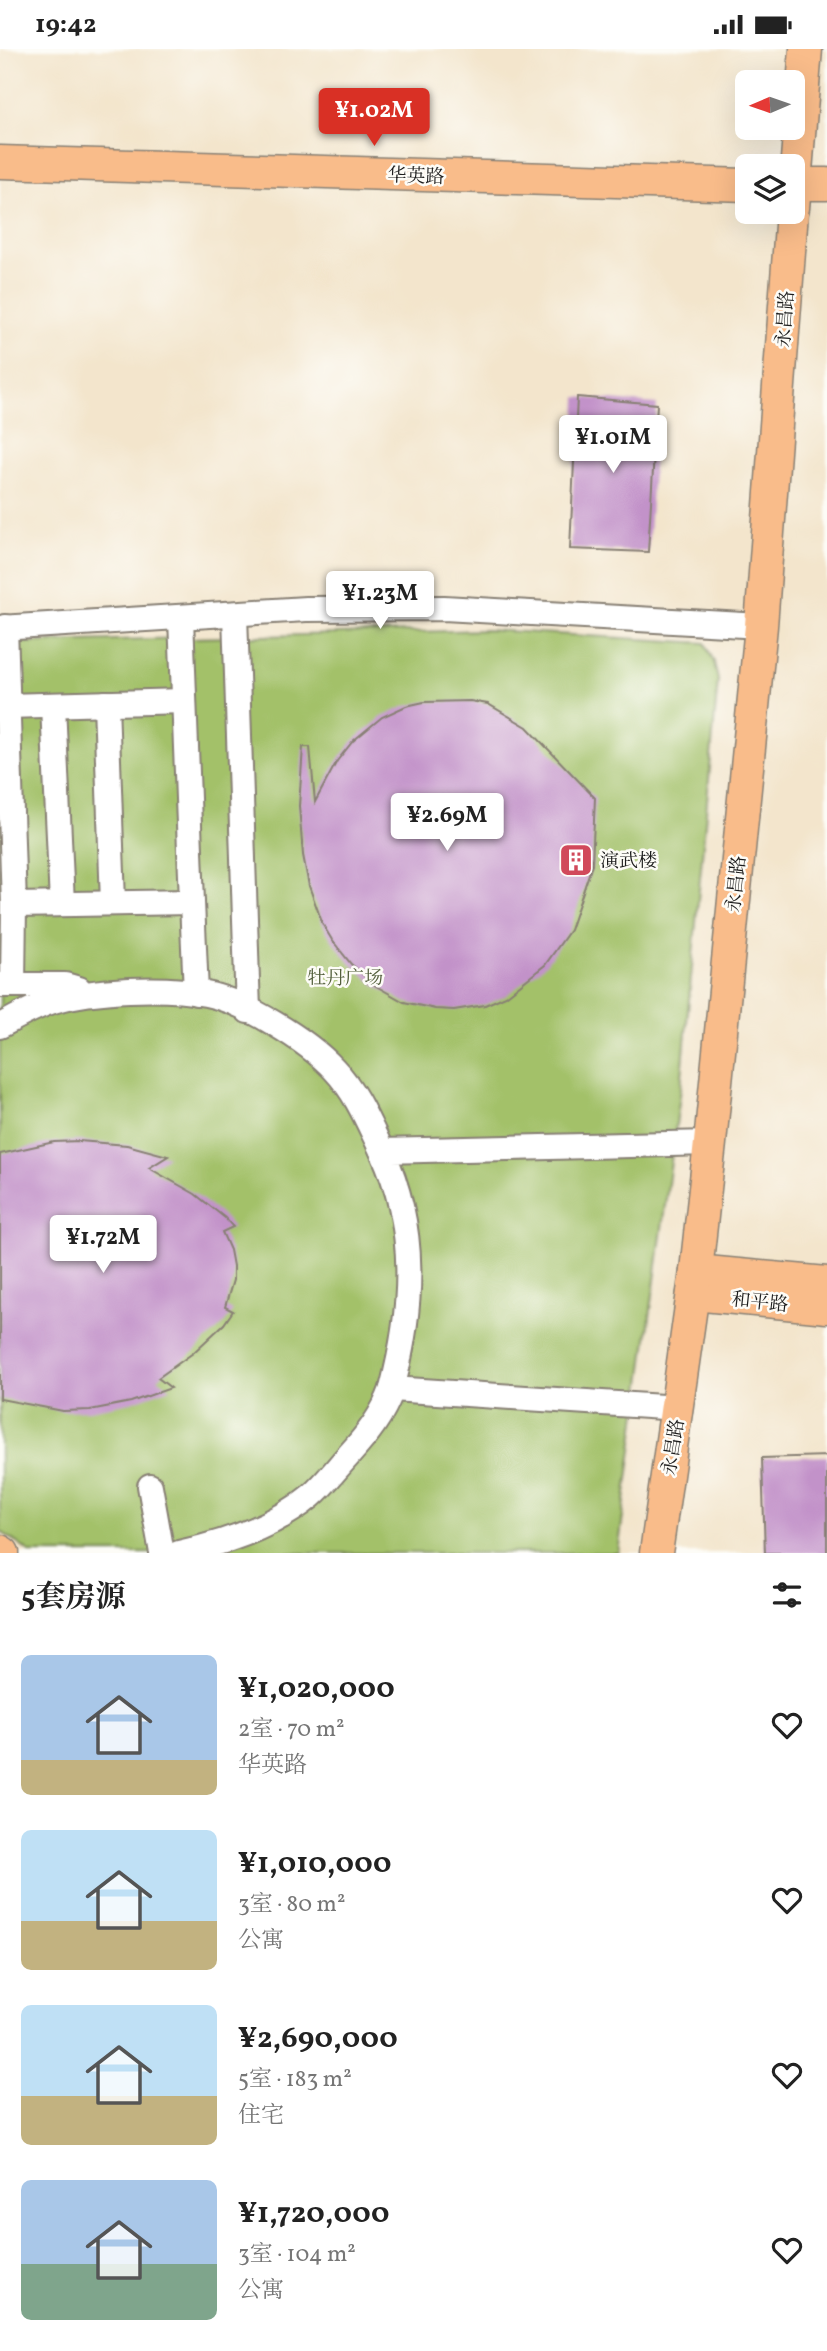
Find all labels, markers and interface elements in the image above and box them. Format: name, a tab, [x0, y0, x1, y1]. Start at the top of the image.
text: 19:42	[35, 7, 96, 43]
north arrow	[735, 70, 805, 140]
map controls	[735, 70, 805, 224]
pin: ¥1.02M	[317, 89, 431, 148]
text: ¥1.02M	[335, 95, 413, 127]
button: layers	[735, 154, 805, 224]
street label: 华英路	[387, 163, 445, 191]
street label: 永昌路	[771, 290, 801, 348]
pin: ¥1.01M	[556, 415, 670, 475]
text: ¥1.01M	[575, 422, 651, 454]
pin: ¥1.23M	[323, 571, 437, 631]
text: ¥1.23M	[342, 578, 418, 610]
pin: ¥2.69M	[390, 793, 504, 853]
text: ¥2.69M	[407, 800, 487, 832]
building icon: 演武楼	[557, 841, 595, 879]
place label: 演武楼	[600, 849, 657, 875]
street label: 永昌路	[721, 854, 753, 914]
park label: 牡丹广场	[307, 966, 383, 992]
pin: ¥1.72M	[46, 1215, 160, 1275]
text: ¥1.72M	[66, 1222, 140, 1254]
street label: 和平路	[730, 1287, 790, 1319]
street label: 永昌路	[657, 1417, 691, 1478]
icon: filters	[768, 1576, 806, 1614]
text: 5套房源	[21, 1577, 125, 1619]
text: ¥1,020,000	[238, 1668, 395, 1710]
icon: home	[77, 1683, 161, 1767]
icon: heart	[768, 1706, 806, 1744]
text: 2室 · 70 m²	[238, 1714, 345, 1746]
text: 华英路	[238, 1750, 307, 1782]
text: ¥1,010,000	[238, 1843, 391, 1885]
icon: home	[77, 1858, 161, 1942]
icon: heart	[768, 1881, 806, 1919]
text: 3室 · 80 m²	[238, 1889, 345, 1921]
text: 公寓	[238, 1925, 284, 1957]
text: ¥2,690,000	[238, 2018, 398, 2060]
icon: home	[77, 2033, 161, 2117]
icon: heart	[768, 2056, 806, 2094]
text: 5室 · 183 m²	[238, 2064, 352, 2096]
text: 住宅	[238, 2100, 284, 2132]
text: ¥1,720,000	[238, 2193, 389, 2235]
icon: home	[77, 2208, 161, 2292]
icon: heart	[768, 2231, 806, 2269]
text: 3室 · 104 m²	[238, 2239, 356, 2271]
text: 公寓	[238, 2275, 284, 2307]

